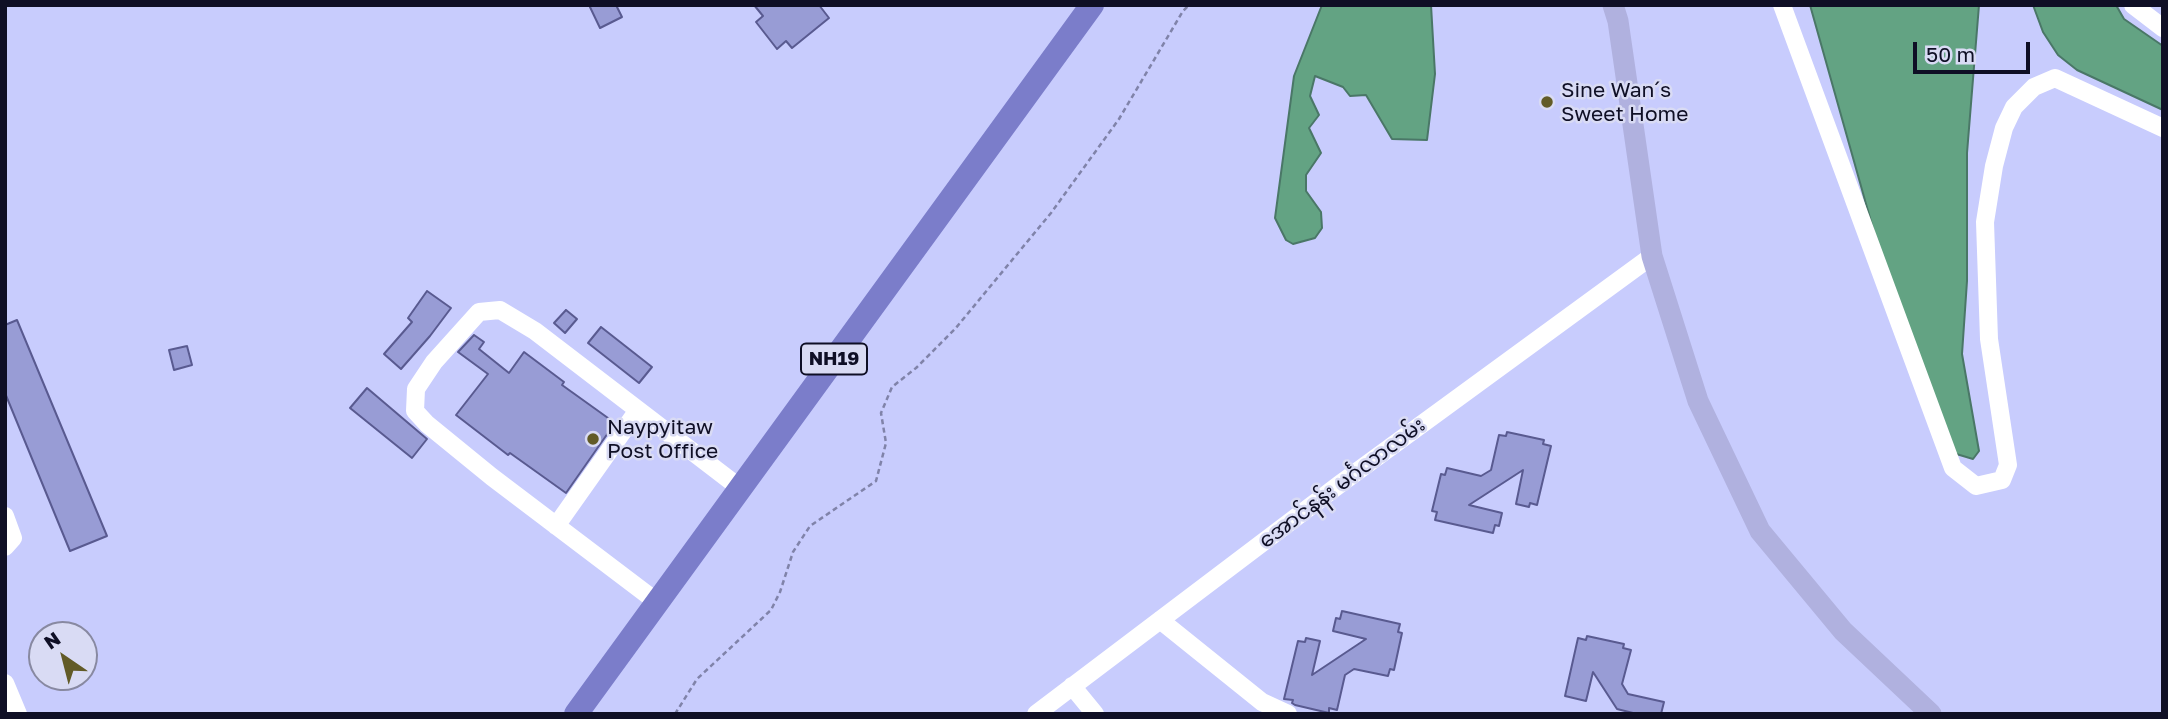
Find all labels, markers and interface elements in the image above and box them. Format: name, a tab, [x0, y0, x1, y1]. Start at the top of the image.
scale bar	[1916, 28, 2033, 72]
text: 50 m	[1926, 41, 1975, 67]
place label: Sine Wan´s Sweet Home	[1561, 77, 1688, 127]
marker: Sine Wan´s Sweet Home	[1539, 94, 1555, 110]
road number: NH19	[801, 344, 867, 374]
street label: အောင်နန်း မင်္ဂလာလမ်း	[1254, 412, 1430, 554]
place label: Naypyitaw Post Office	[607, 414, 718, 464]
marker: Naypyitaw Post Office	[585, 431, 601, 447]
north arrow	[28, 621, 98, 691]
text: N	[39, 626, 64, 654]

